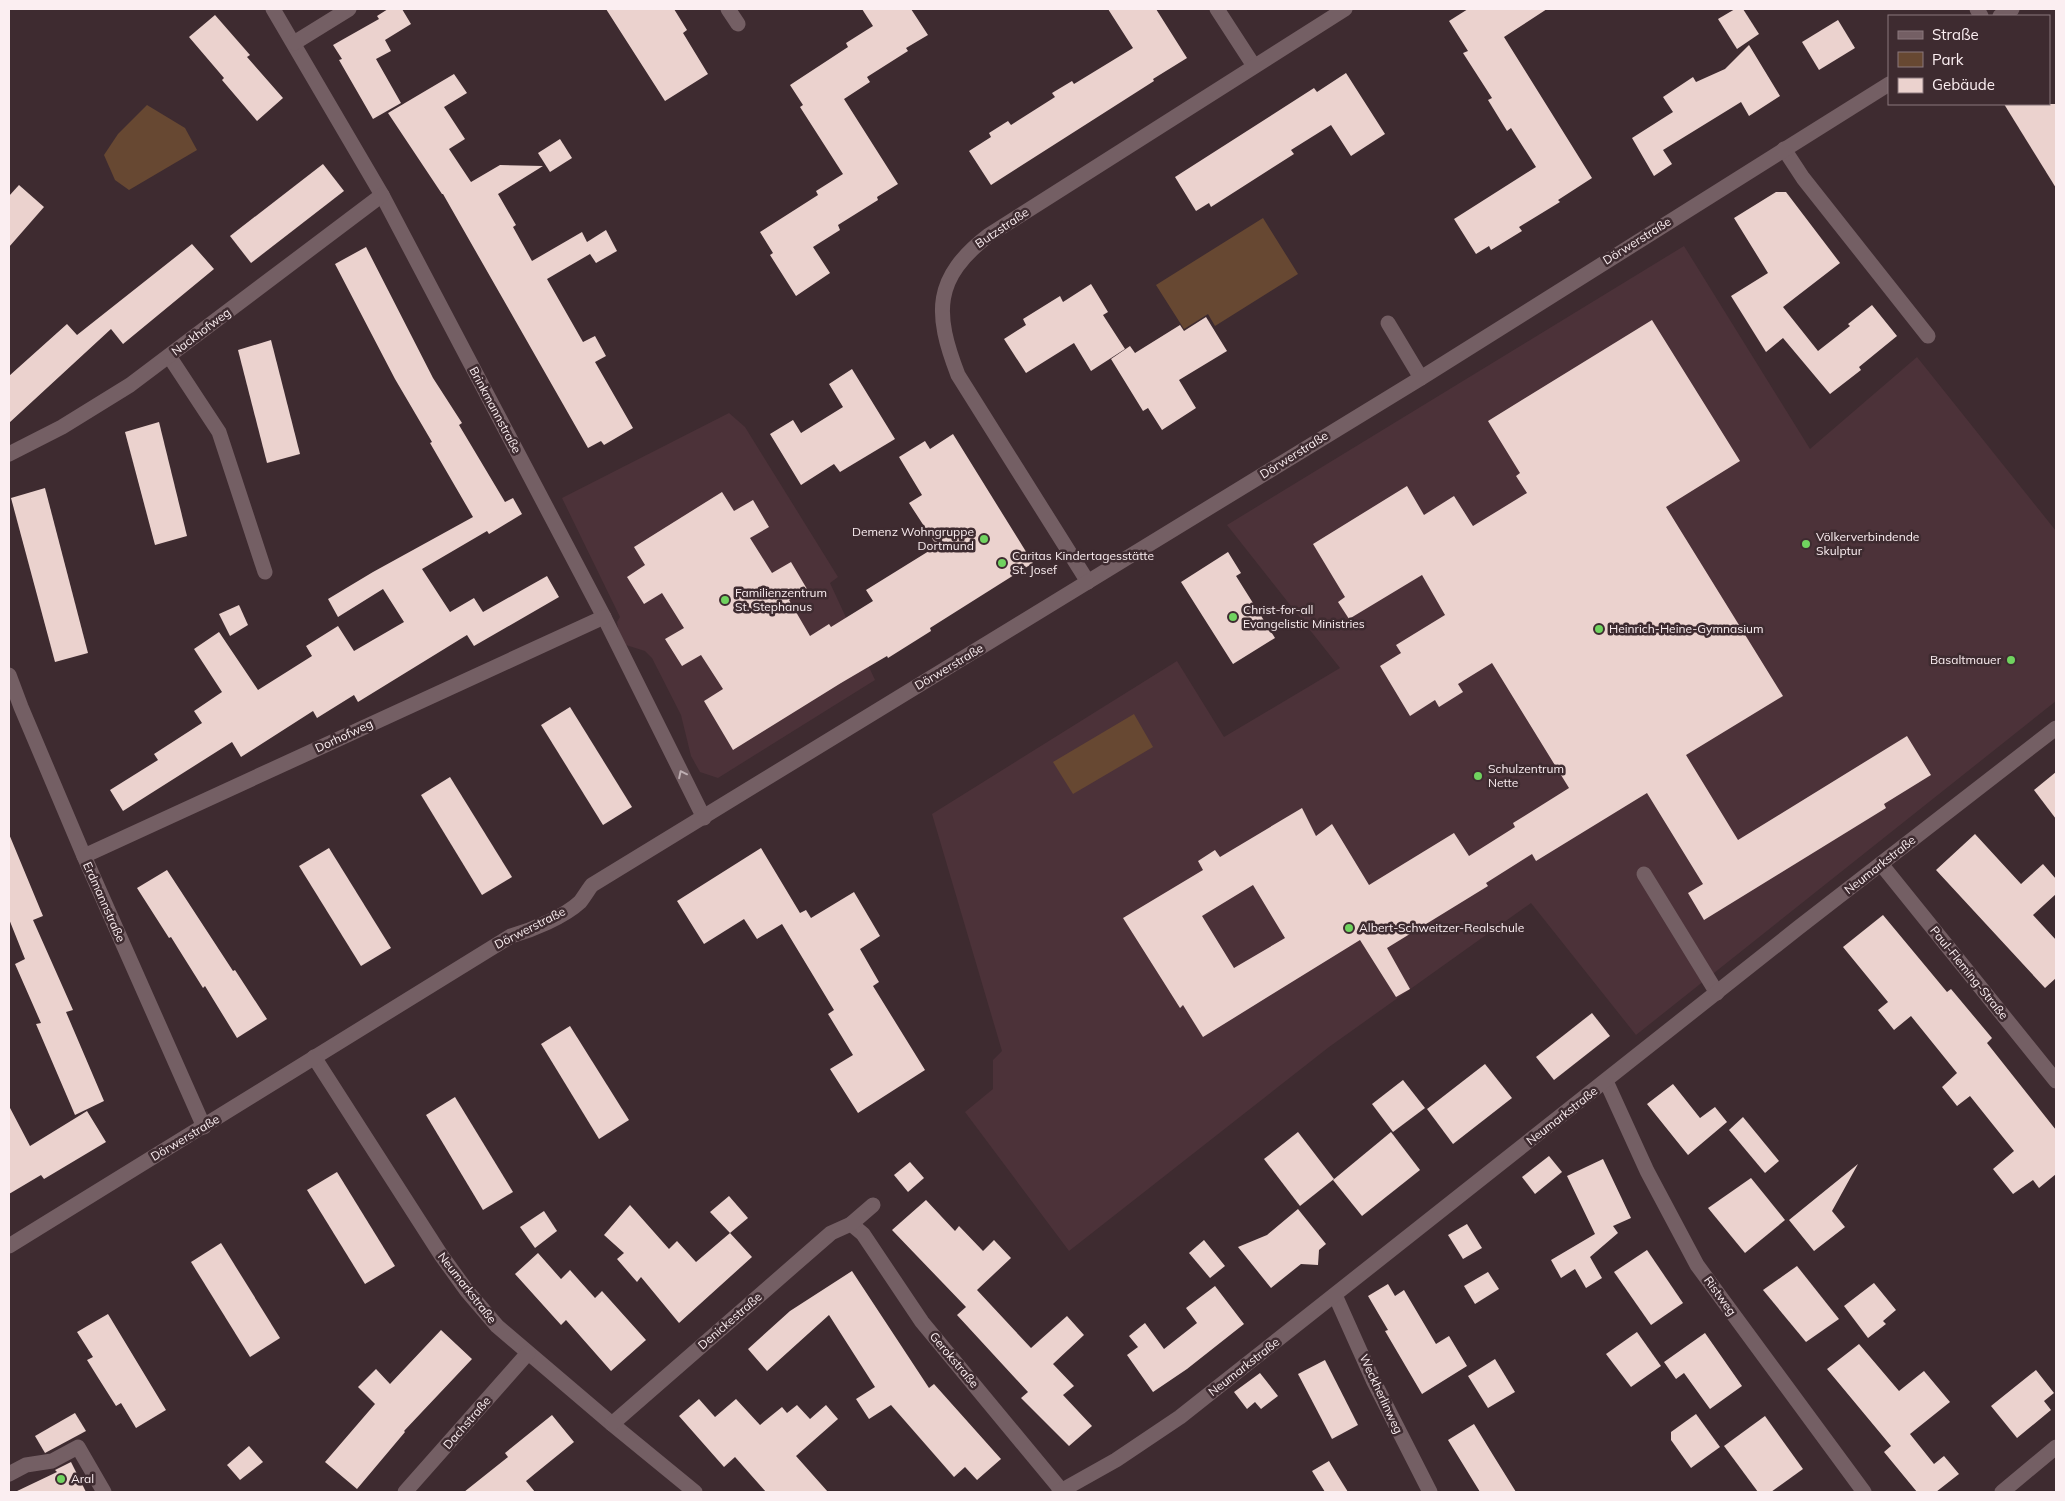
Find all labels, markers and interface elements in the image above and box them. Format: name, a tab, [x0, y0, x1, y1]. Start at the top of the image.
legend	[1888, 15, 2050, 105]
text: Straße	[1932, 25, 1979, 44]
text: Park	[1932, 50, 1964, 69]
text: Gebäude	[1932, 75, 1995, 94]
street label: Butzstraße	[972, 204, 1031, 251]
street label: Dörwerstraße	[1600, 214, 1674, 267]
street label: Nackhofweg	[168, 304, 233, 359]
street label: Brinkmannstraße	[466, 364, 525, 456]
street label: Dörwerstraße	[1257, 428, 1331, 481]
place label: Demenz Wohngruppe Dortmund	[852, 524, 974, 553]
place label: Völkerverbindende Skulptur	[1816, 529, 1919, 558]
marker: Demenz Wohngruppe Dortmund	[978, 533, 990, 545]
marker: Völkerverbindende Skulptur	[1800, 538, 1812, 550]
place label: Caritas Kindertagesstätte St. Josef	[1012, 548, 1154, 577]
marker: Caritas Kindertagesstätte St. Josef	[996, 557, 1008, 569]
place label: Familienzentrum St. Stephanus	[735, 585, 827, 614]
marker: Familienzentrum St. Stephanus	[719, 594, 731, 606]
place label: Christ-for-all Evangelistic Ministries	[1243, 602, 1365, 631]
marker: Christ-for-all Evangelistic Ministries	[1227, 611, 1239, 623]
place label: Heinrich-Heine-Gymnasium	[1609, 621, 1764, 636]
marker: Heinrich-Heine-Gymnasium	[1593, 623, 1605, 635]
street label: Dörwerstraße	[912, 640, 986, 693]
place label: Basaltmauer	[1930, 652, 2002, 667]
marker: Basaltmauer	[2005, 654, 2017, 666]
street label: Dorhofweg	[312, 716, 375, 755]
place label: Schulzentrum Nette	[1488, 761, 1564, 790]
one-way arrow	[678, 770, 688, 779]
marker: Schulzentrum Nette	[1472, 770, 1484, 782]
street label: Neumarkstraße	[1841, 832, 1918, 897]
street label: Erdmannstraße	[80, 859, 129, 944]
street label: Dörwerstraße	[492, 903, 568, 952]
place label: Albert-Schweitzer-Realschule	[1359, 920, 1524, 935]
marker: Albert-Schweitzer-Realschule	[1343, 922, 1355, 934]
street label: Paul-Fleming-Straße	[1927, 923, 2012, 1022]
street label: Neumarkstraße	[1523, 1083, 1600, 1148]
street label: Dörwerstraße	[148, 1111, 222, 1164]
street label: Neumarkstraße	[435, 1249, 500, 1326]
street label: Ristweg	[1701, 1273, 1740, 1318]
street label: Denickestraße	[695, 1289, 765, 1352]
street label: Gerokstraße	[927, 1329, 982, 1391]
street label: Neumarkstraße	[1205, 1334, 1282, 1399]
street label: Weckherlinweg	[1356, 1352, 1406, 1436]
street label: Dachstraße	[440, 1393, 494, 1452]
place label: Aral	[71, 1471, 94, 1486]
marker: Aral	[55, 1473, 67, 1485]

